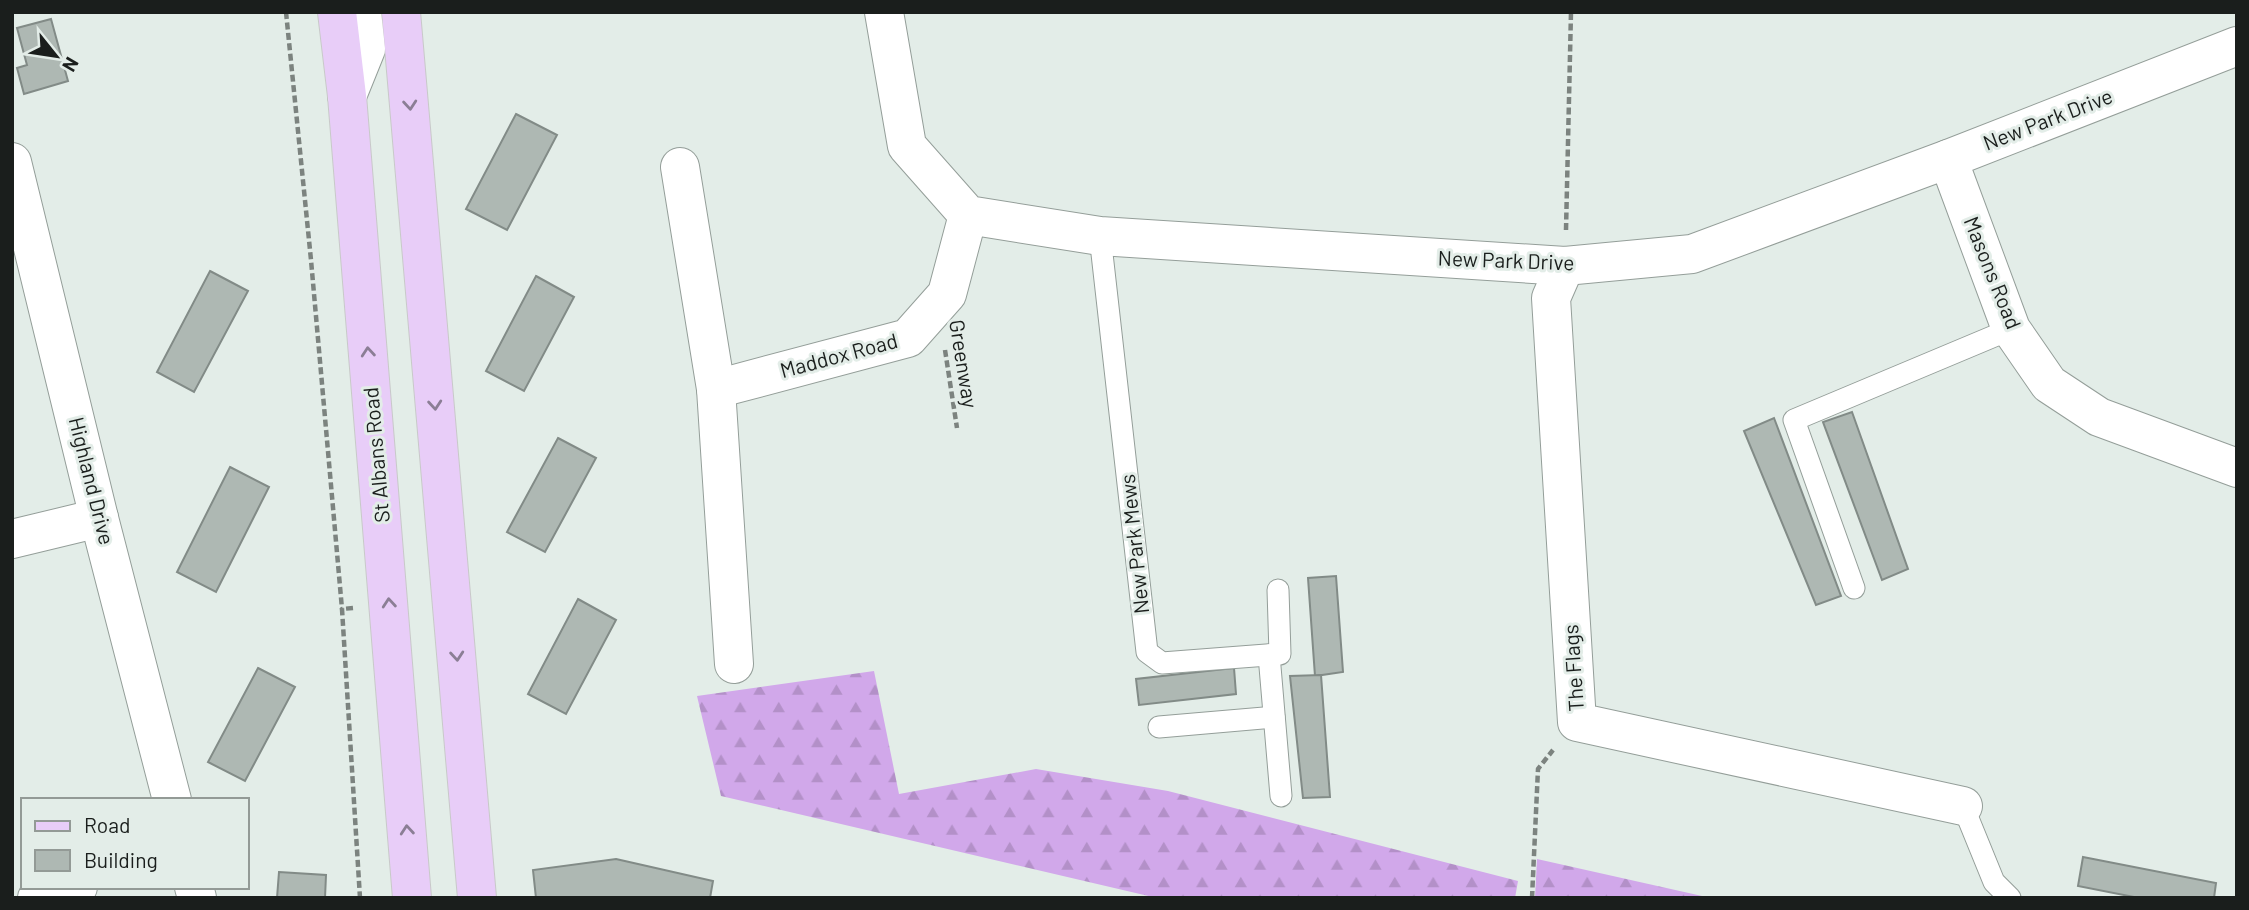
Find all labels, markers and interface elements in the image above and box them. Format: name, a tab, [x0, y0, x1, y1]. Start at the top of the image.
north arrow	[21, 21, 91, 91]
text: N	[58, 54, 84, 76]
street label: New Park Drive	[1979, 82, 2116, 155]
one-way arrow	[402, 99, 417, 110]
street label: Masons Road	[1959, 212, 2027, 332]
street label: New Park Drive	[1437, 245, 1575, 274]
street label: Greenway	[945, 318, 984, 410]
street label: Maddox Road	[777, 327, 900, 382]
one-way arrow	[361, 346, 376, 357]
street label: St Albans Road	[357, 386, 394, 524]
one-way arrow	[427, 399, 442, 410]
street label: Highland Drive	[64, 414, 120, 547]
street label: New Park Mews	[1114, 473, 1153, 615]
one-way arrow	[382, 597, 397, 608]
street label: The Flags	[1557, 624, 1588, 712]
one-way arrow	[449, 650, 464, 661]
legend	[21, 798, 248, 889]
text: Road	[84, 812, 130, 837]
one-way arrow	[400, 824, 415, 835]
text: Building	[84, 847, 158, 872]

